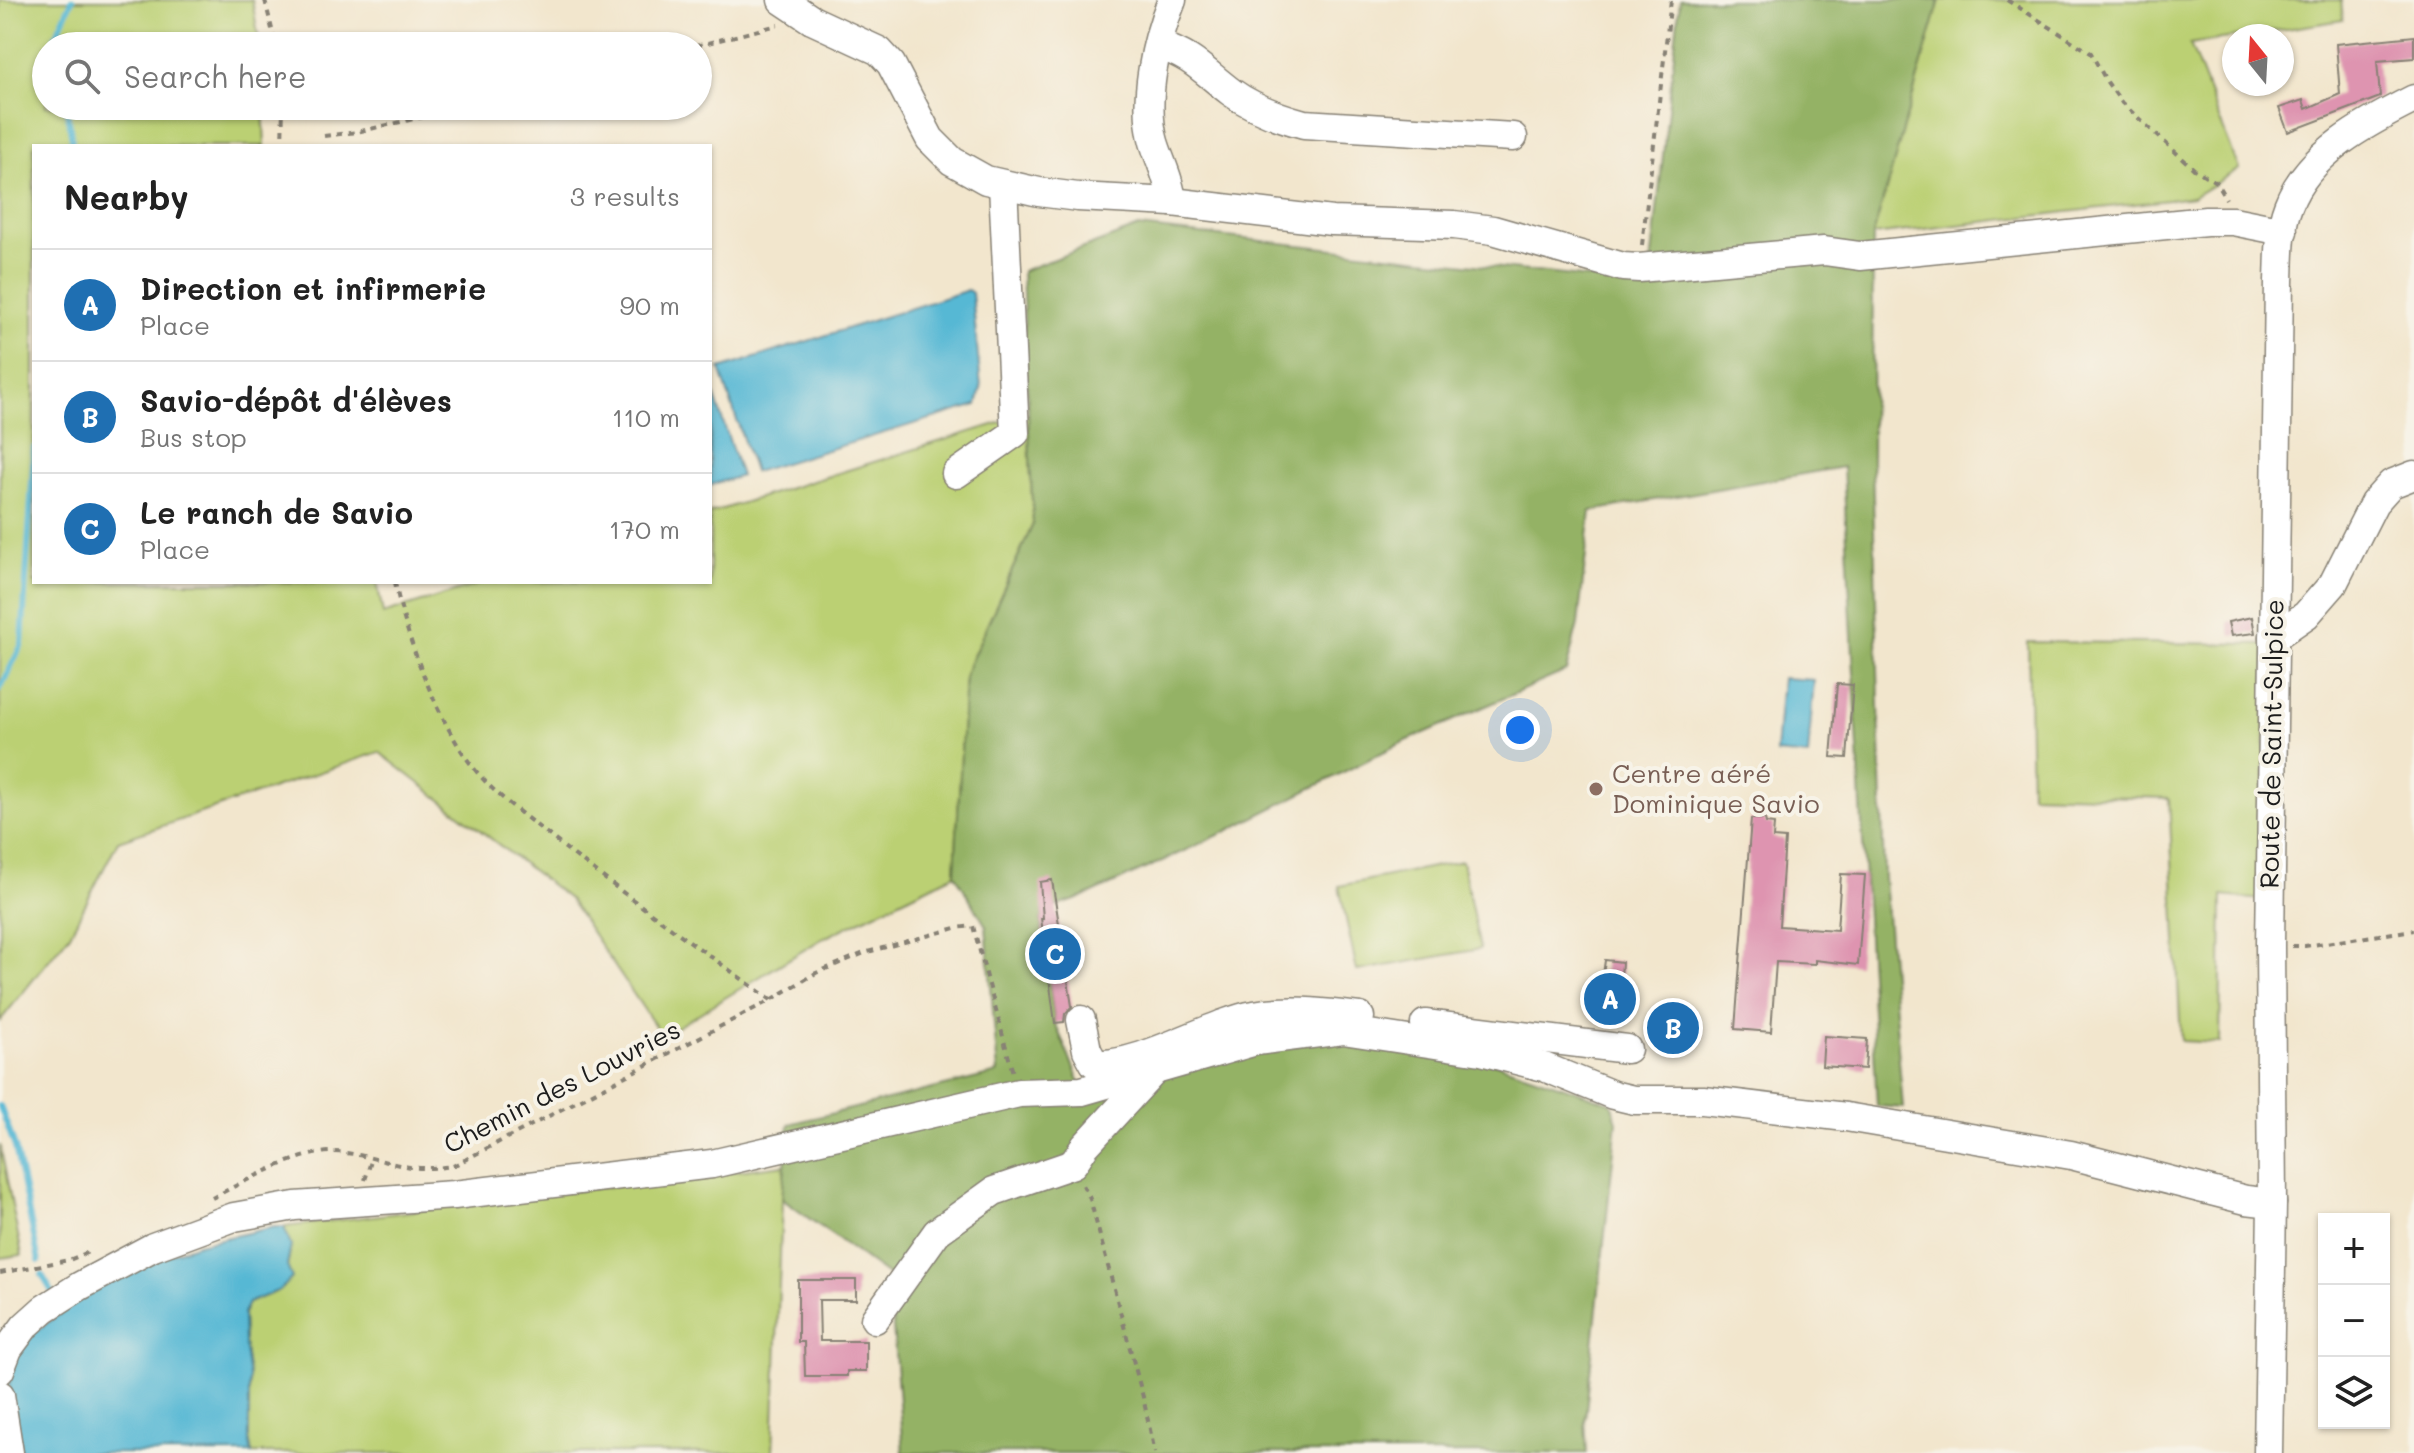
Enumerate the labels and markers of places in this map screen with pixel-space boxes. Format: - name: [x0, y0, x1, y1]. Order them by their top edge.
- place label: Centre aéré Dominique Savio: [1612, 756, 1820, 820]
- marker: Centre aéré Dominique Savio: [1587, 780, 1605, 798]
- pin: C: [1029, 924, 1081, 984]
- pin: A: [1584, 969, 1636, 1029]
- pin: B: [1647, 998, 1699, 1058]

